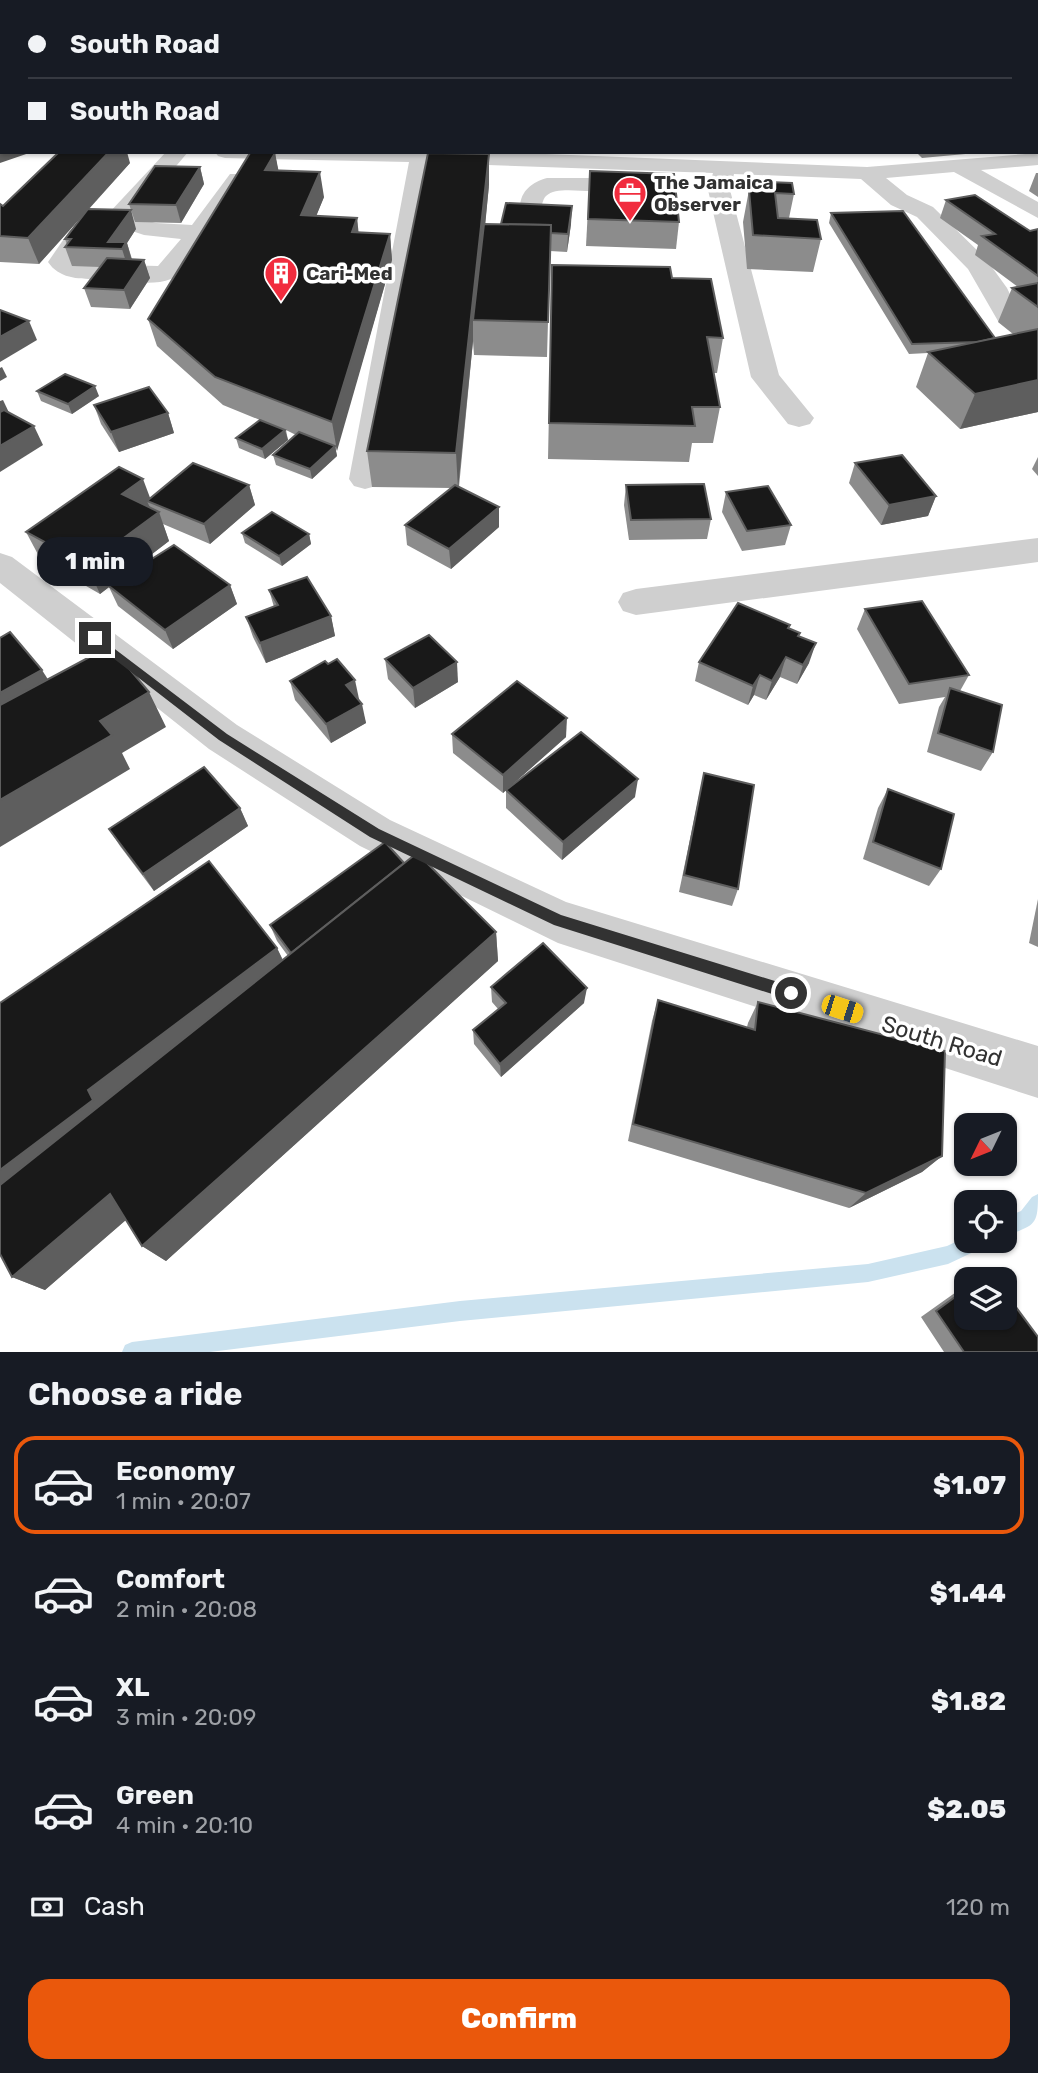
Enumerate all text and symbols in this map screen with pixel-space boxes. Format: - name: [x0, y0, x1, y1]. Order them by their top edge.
- text: South Road: [70, 29, 220, 60]
- text: South Road: [70, 96, 220, 127]
- place label: The Jamaica Observer: [654, 171, 774, 216]
- office icon: The Jamaica Observer: [611, 174, 649, 223]
- building icon: Cari-Med: [262, 254, 300, 303]
- place label: Cari-Med: [306, 262, 393, 285]
- callout: 1 min: [37, 536, 153, 586]
- text: 1 min: [65, 547, 125, 575]
- route end: [79, 622, 111, 654]
- route start: [775, 977, 807, 1009]
- car: [819, 993, 866, 1025]
- street label: South Road: [878, 1009, 1006, 1073]
- north arrow: [954, 1113, 1017, 1176]
- map controls: [954, 1113, 1017, 1330]
- button: locate: [954, 1190, 1017, 1253]
- button: layers: [954, 1267, 1017, 1330]
- text: Choose a ride: [28, 1375, 242, 1413]
- icon: car: [32, 1454, 95, 1517]
- text: Economy: [116, 1456, 235, 1487]
- text: $1.07: [933, 1470, 1006, 1501]
- text: 1 min · 20:07: [116, 1487, 251, 1515]
- icon: car: [32, 1562, 95, 1625]
- text: Comfort: [116, 1564, 225, 1595]
- text: $1.44: [930, 1578, 1006, 1609]
- text: 2 min · 20:08: [116, 1595, 257, 1623]
- icon: car: [32, 1670, 95, 1733]
- text: XL: [116, 1672, 149, 1703]
- text: $1.82: [931, 1686, 1006, 1717]
- text: 3 min · 20:09: [116, 1703, 257, 1731]
- icon: car: [32, 1778, 95, 1841]
- text: Green: [116, 1780, 194, 1811]
- text: $2.05: [927, 1794, 1006, 1825]
- text: 4 min · 20:10: [116, 1811, 253, 1839]
- icon: cash: [28, 1888, 66, 1926]
- text: Cash: [84, 1891, 145, 1922]
- text: 120 m: [946, 1893, 1010, 1921]
- button: Confirm: [28, 1979, 1010, 2059]

